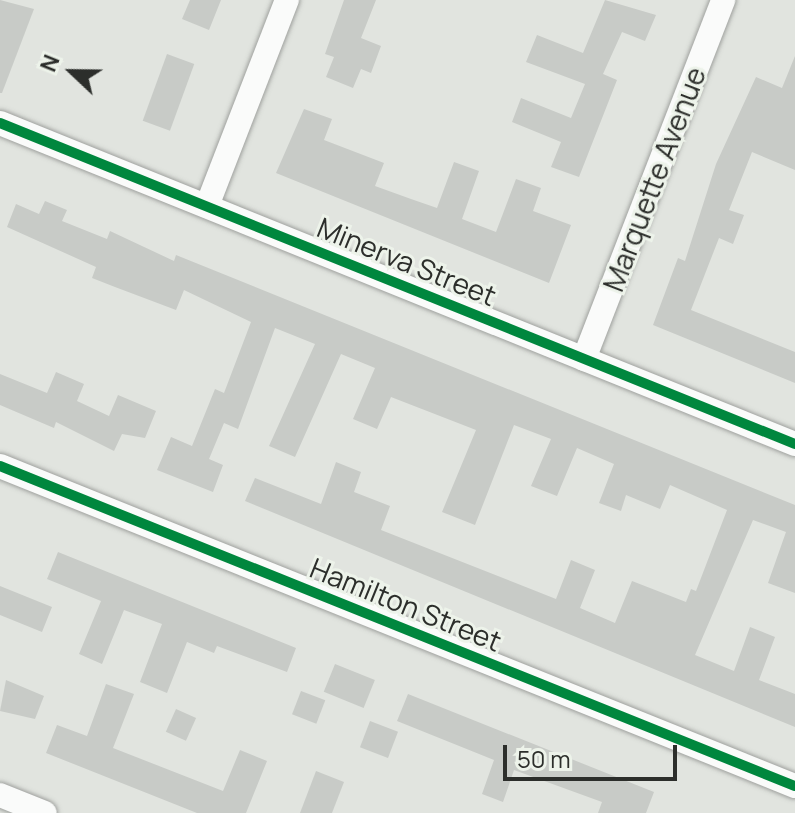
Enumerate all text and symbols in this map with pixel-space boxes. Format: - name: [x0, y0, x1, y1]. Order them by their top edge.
- north arrow: [32, 32, 112, 112]
- text: N: [33, 50, 67, 76]
- street label: Marquette Avenue: [596, 62, 712, 296]
- street label: Minerva Street: [313, 210, 501, 312]
- street label: Hamilton Street: [305, 550, 507, 658]
- scale bar: [507, 729, 681, 779]
- text: 50 m: [517, 742, 571, 775]

